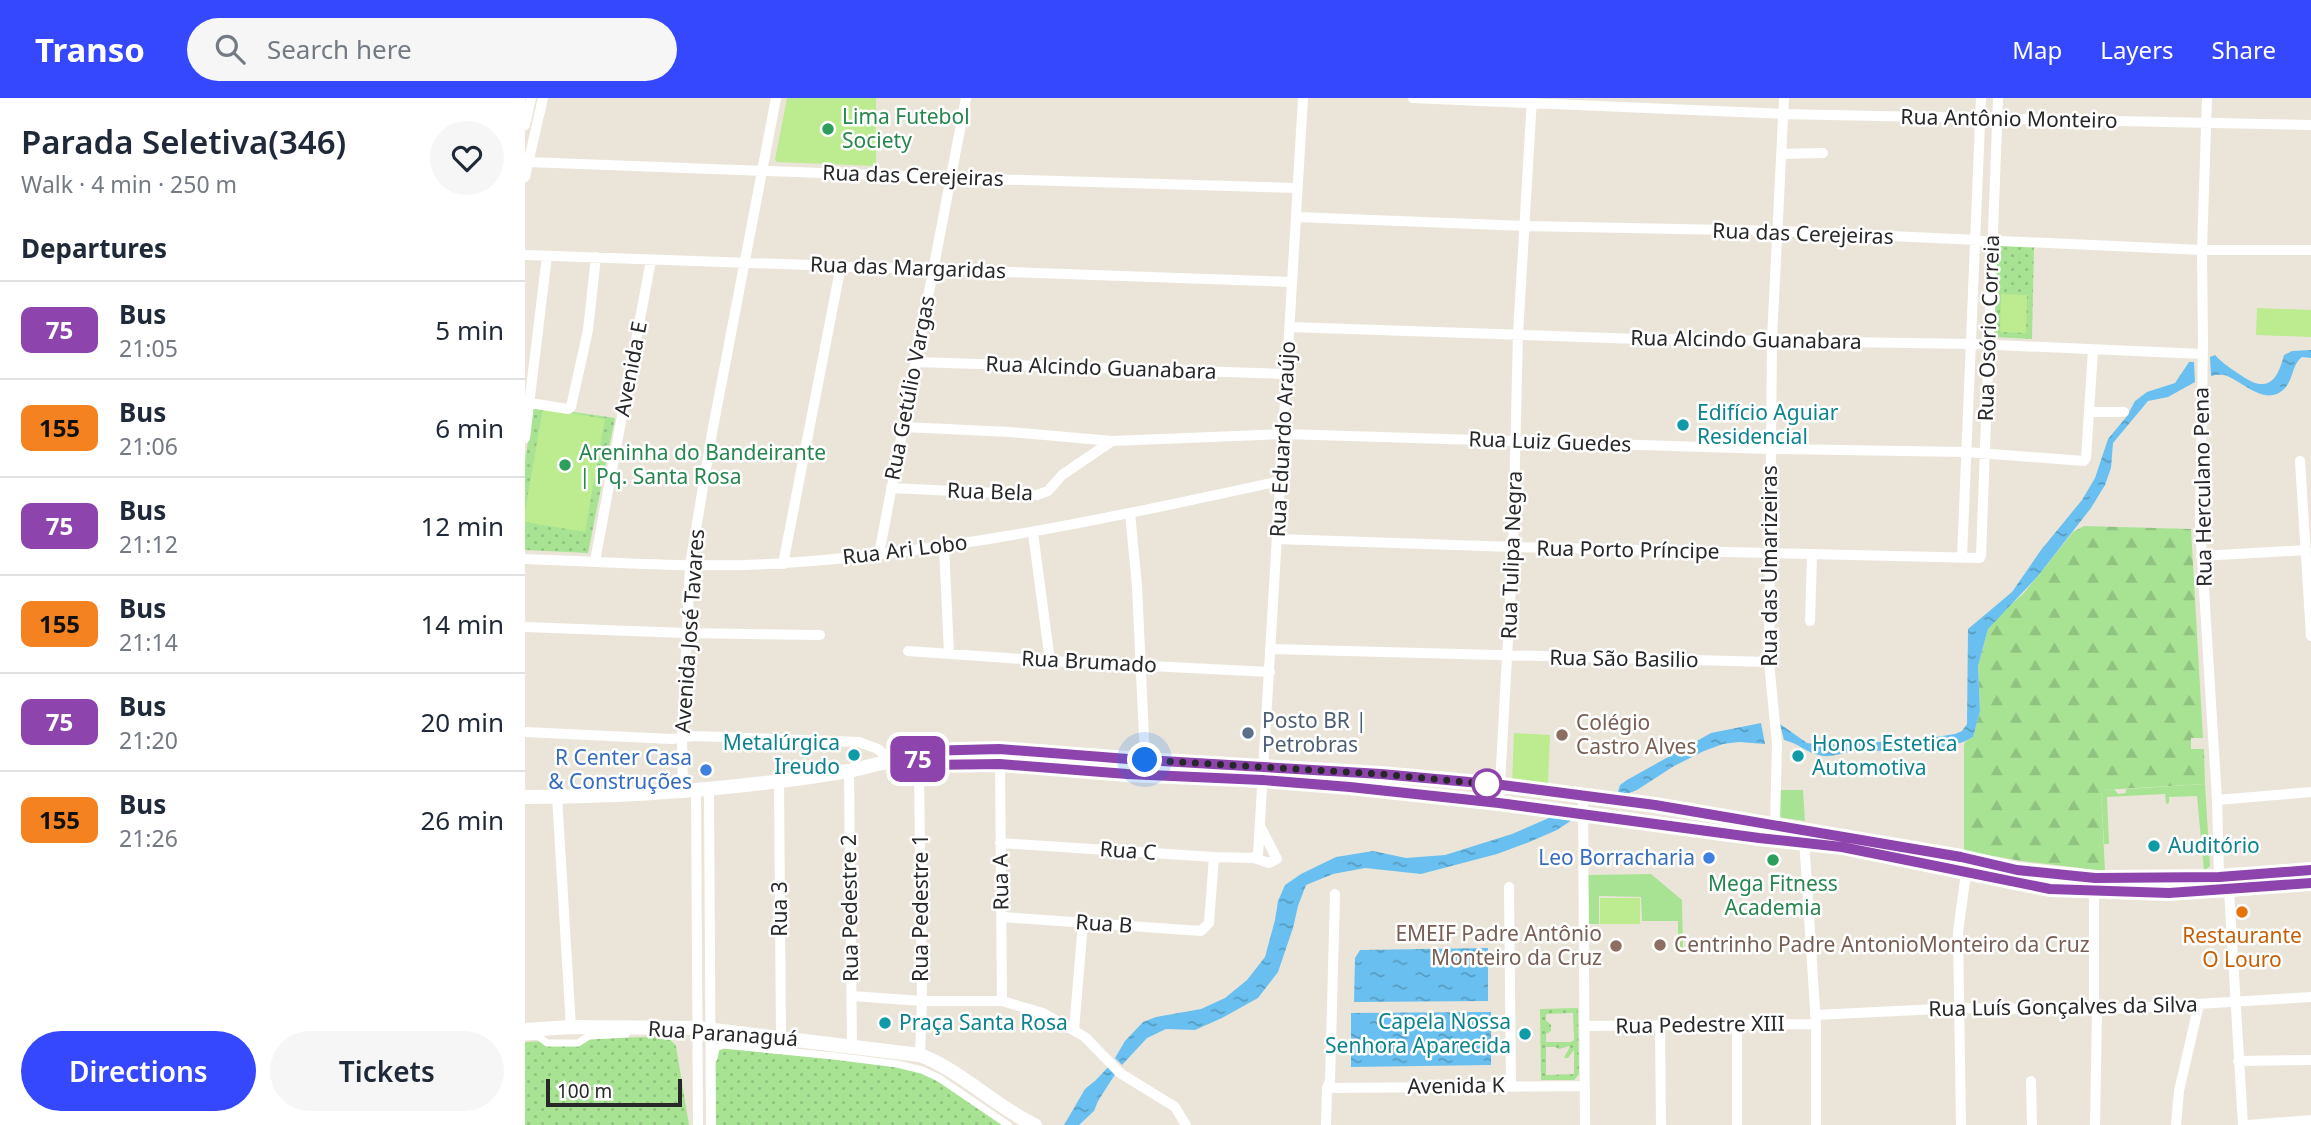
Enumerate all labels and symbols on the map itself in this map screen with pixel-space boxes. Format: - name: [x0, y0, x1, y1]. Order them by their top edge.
- place label: Lima Futebol Society: [842, 102, 970, 154]
- street label: Rua Antônio Monteiro: [1900, 102, 2118, 134]
- marker: Lima Futebol Society: [820, 121, 836, 137]
- street label: Rua das Cerejeiras: [822, 158, 1004, 192]
- street label: Rua das Cerejeiras: [1712, 216, 1894, 250]
- street label: Rua Osório Correia: [1971, 234, 2005, 422]
- street label: Rua das Margaridas: [809, 250, 1007, 284]
- street label: Rua Getúlio Vargas: [877, 293, 941, 482]
- street label: Avenida E: [607, 319, 653, 419]
- street label: Rua Alcindo Guanabara: [1630, 323, 1862, 355]
- street label: Rua Eduardo Araújo: [1263, 340, 1301, 538]
- street label: Rua Alcindo Guanabara: [985, 349, 1217, 385]
- street label: Rua Herculano Pena: [2186, 387, 2218, 587]
- place label: Edifício Aguiar Residencial: [1697, 398, 1839, 450]
- marker: Edifício Aguiar Residencial: [1675, 417, 1691, 433]
- street label: Rua Luiz Guedes: [1468, 424, 1632, 458]
- place label: Areninha do Bandeirante | Pq. Santa Rosa: [579, 438, 826, 490]
- marker: Areninha do Bandeirante | Pq. Santa Rosa: [557, 457, 573, 473]
- street label: Rua das Umarizeiras: [1755, 465, 1783, 667]
- street label: Rua Tulipa Negra: [1494, 470, 1528, 640]
- street label: Rua Bela: [947, 476, 1033, 506]
- street label: Rua Ari Lobo: [841, 527, 969, 571]
- street label: Avenida José Tavares: [668, 528, 710, 734]
- street label: Rua Porto Príncipe: [1536, 533, 1720, 565]
- street label: Rua Brumado: [1021, 643, 1158, 679]
- street label: Rua São Basilio: [1549, 643, 1699, 673]
- place label: Posto BR | Petrobras: [1262, 706, 1367, 758]
- place label: Colégio Castro Alves: [1576, 708, 1697, 760]
- marker: Posto BR | Petrobras: [1240, 725, 1256, 741]
- marker: Colégio Castro Alves: [1554, 727, 1570, 743]
- place label: Metalúrgica Ireudo: [723, 728, 840, 780]
- place label: Honos Estetica Automotiva: [1812, 729, 1958, 781]
- line badge: 75: [887, 736, 949, 782]
- your location: [1127, 742, 1162, 777]
- place label: R Center Casa & Construções: [548, 743, 692, 795]
- marker: Metalúrgica Ireudo: [846, 747, 862, 763]
- marker: Honos Estetica Automotiva: [1790, 748, 1806, 764]
- marker: R Center Casa & Construções: [698, 762, 714, 778]
- unlabelled marker: [1472, 769, 1502, 799]
- place label: Auditório: [2168, 831, 2260, 859]
- street label: Rua Pedestre 2: [834, 834, 864, 982]
- street label: Rua Pedestre 1: [906, 834, 934, 982]
- street label: Rua C: [1099, 834, 1157, 866]
- marker: Auditório: [2146, 838, 2162, 854]
- place label: Leo Borracharia: [1538, 843, 1695, 871]
- marker: Leo Borracharia: [1701, 850, 1717, 866]
- marker: Mega Fitness Academia: [1765, 852, 1781, 868]
- street label: Rua A: [985, 853, 1014, 911]
- place label: Mega Fitness Academia: [1708, 869, 1838, 921]
- street label: Rua 3: [765, 881, 793, 937]
- marker: Restaurante O Louro: [2234, 904, 2250, 920]
- street label: Rua B: [1075, 907, 1133, 939]
- place label: EMEIF Padre Antônio Monteiro da Cruz: [1395, 919, 1602, 971]
- place label: Restaurante O Louro: [2182, 921, 2302, 973]
- place label: Centrinho Padre AntonioMonteiro da Cruz: [1674, 930, 2090, 958]
- marker: Centrinho Padre AntonioMonteiro da Cruz: [1652, 937, 1668, 953]
- marker: EMEIF Padre Antônio Monteiro da Cruz: [1608, 938, 1624, 954]
- street label: Rua Luís Gonçalves da Silva: [1928, 990, 2198, 1022]
- place label: Capela Nossa Senhora Aparecida: [1325, 1007, 1511, 1059]
- place label: Praça Santa Rosa: [899, 1008, 1068, 1036]
- street label: Rua Pedestre XIII: [1615, 1009, 1785, 1039]
- street label: Rua Paranaguá: [647, 1014, 799, 1052]
- marker: Praça Santa Rosa: [877, 1015, 893, 1031]
- marker: Capela Nossa Senhora Aparecida: [1517, 1026, 1533, 1042]
- street label: Avenida K: [1407, 1070, 1505, 1100]
- scale bar: [546, 1076, 683, 1108]

